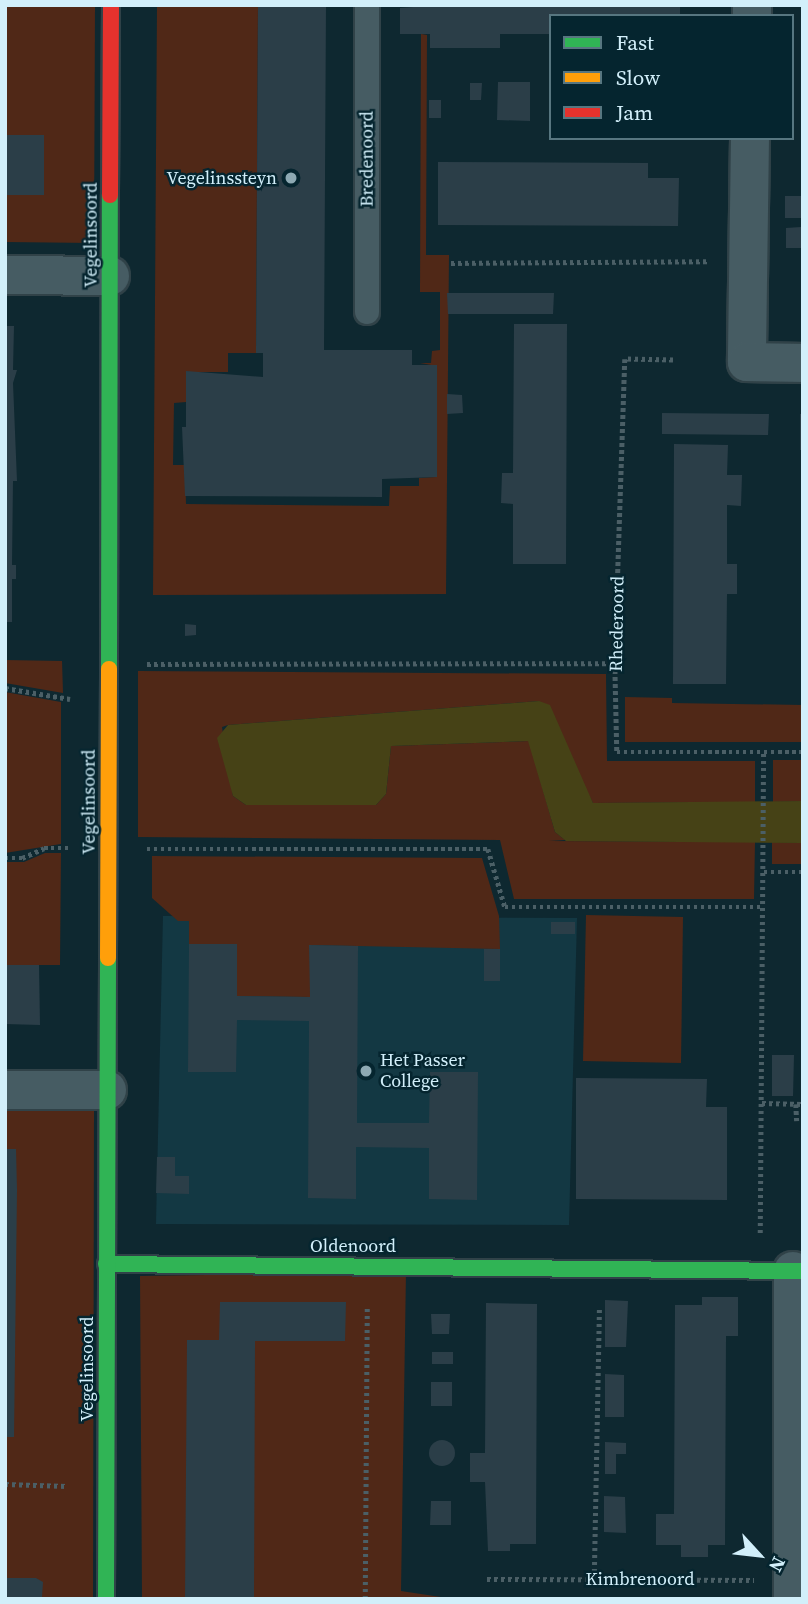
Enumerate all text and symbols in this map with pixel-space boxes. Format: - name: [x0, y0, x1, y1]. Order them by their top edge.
- legend: [549, 14, 794, 140]
- text: Fast: [616, 28, 654, 57]
- text: Slow: [616, 63, 660, 92]
- text: Jam: [616, 98, 653, 127]
- street label: Bredenoord: [356, 111, 378, 207]
- place label: Vegelinssteyn: [167, 167, 277, 189]
- marker: Vegelinssteyn: [283, 170, 299, 186]
- street label: Vegelinsoord: [80, 182, 102, 288]
- street label: Rhederoord: [605, 576, 629, 672]
- street label: Vegelinsoord: [78, 749, 100, 855]
- place label: Het Passer College: [380, 1050, 465, 1092]
- marker: Het Passer College: [358, 1063, 374, 1079]
- street label: Oldenoord: [310, 1235, 396, 1257]
- street label: Vegelinsoord: [76, 1316, 98, 1422]
- north arrow: [724, 1520, 794, 1590]
- text: N: [763, 1552, 792, 1577]
- street label: Kimbrenoord: [586, 1568, 694, 1590]

